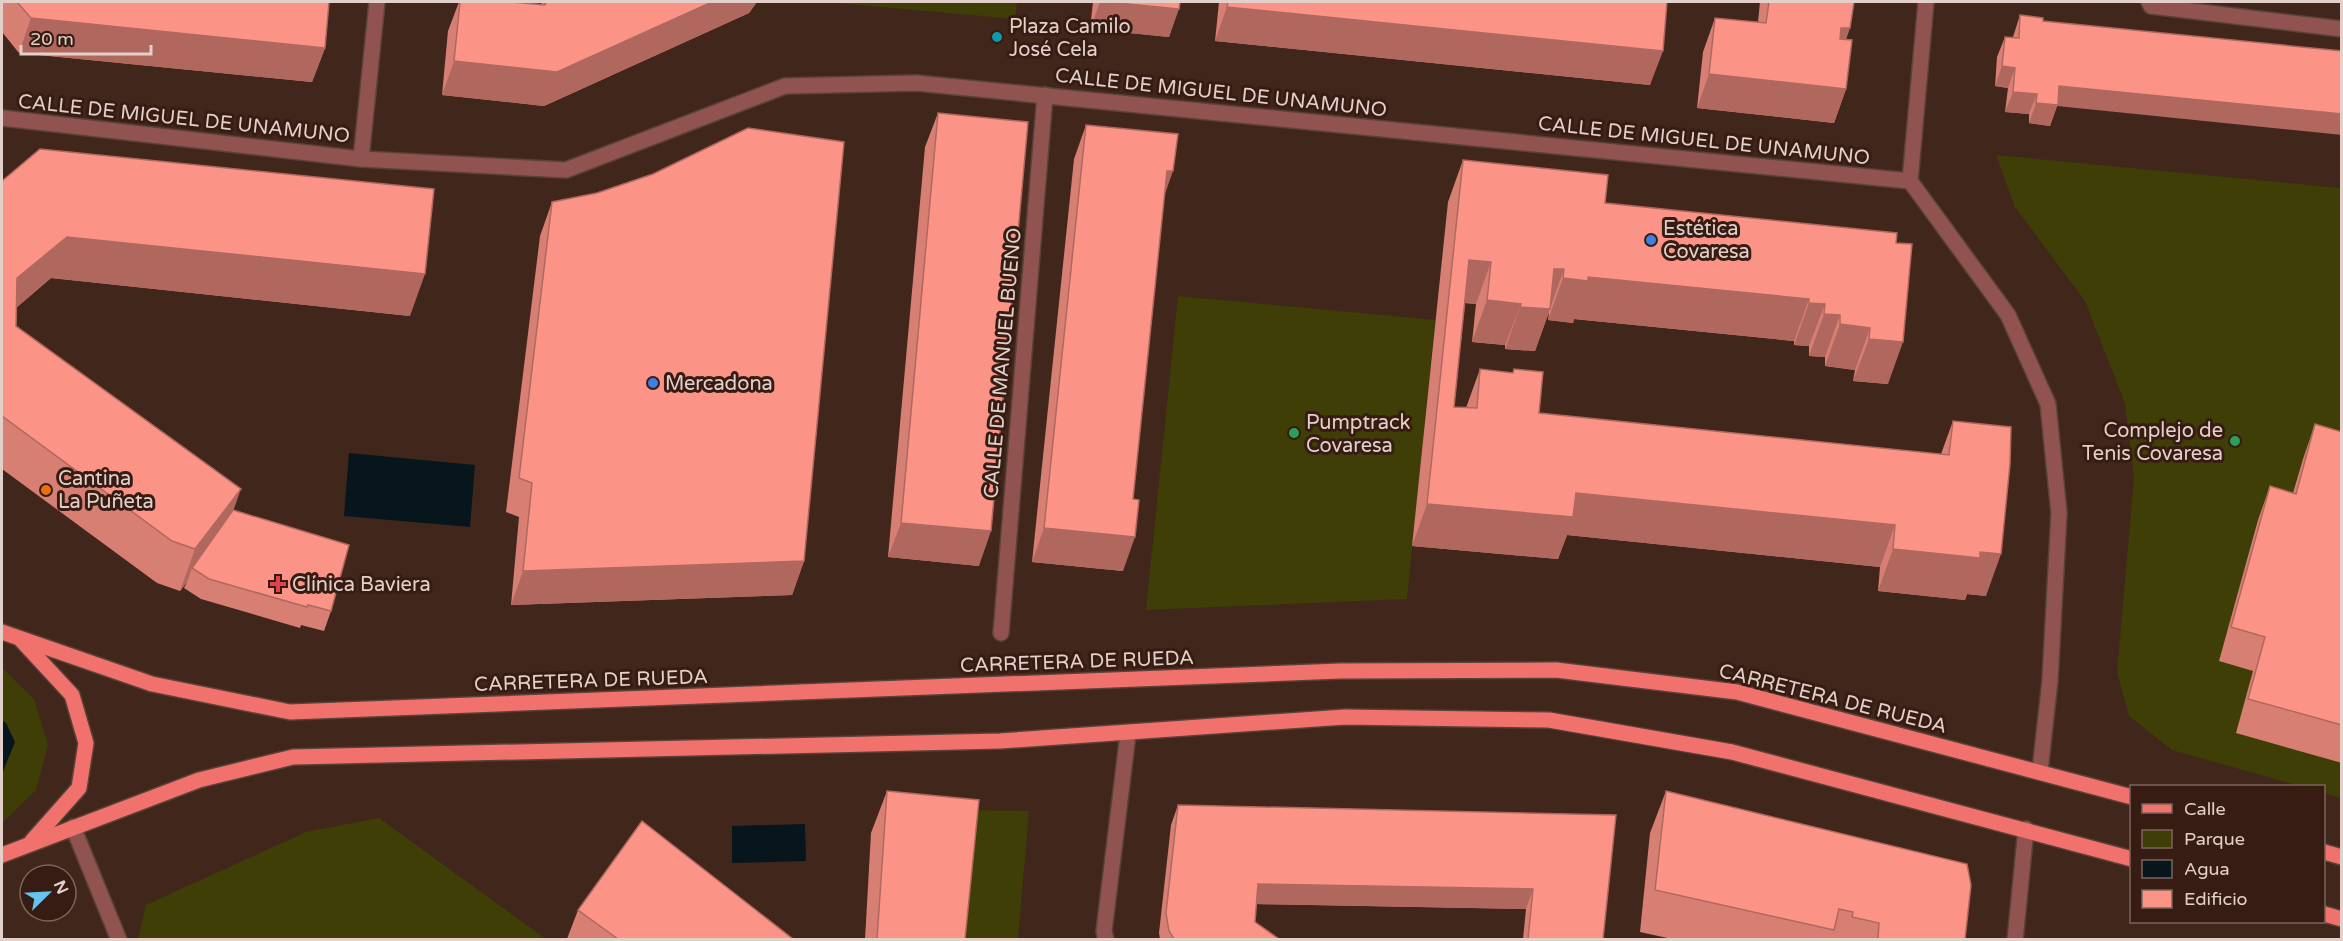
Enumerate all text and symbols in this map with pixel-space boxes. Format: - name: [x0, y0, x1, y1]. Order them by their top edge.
- place label: Plaza Camilo José Cela: [1009, 15, 1131, 62]
- scale bar: [21, 18, 152, 56]
- text: 20 m: [30, 28, 74, 50]
- marker: Plaza Camilo José Cela: [990, 30, 1004, 44]
- street label: CALLE DE MIGUEL DE UNAMUNO: [1054, 64, 1388, 122]
- street label: CALLE DE MIGUEL DE UNAMUNO: [17, 90, 351, 148]
- street label: CALLE DE MIGUEL DE UNAMUNO: [1537, 112, 1871, 170]
- place label: Estética Covaresa: [1663, 217, 1750, 264]
- street label: CALLE DE MANUEL BUENO: [979, 227, 1027, 500]
- marker: Estética Covaresa: [1644, 233, 1658, 247]
- place label: Mercadona: [665, 372, 773, 396]
- marker: Mercadona: [646, 376, 660, 390]
- place label: Pumptrack Covaresa: [1306, 411, 1411, 458]
- place label: Complejo de Tenis Covaresa: [2082, 419, 2223, 466]
- marker: Pumptrack Covaresa: [1287, 426, 1301, 440]
- marker: Complejo de Tenis Covaresa: [2228, 434, 2242, 448]
- place label: Cantina La Puñeta: [58, 467, 154, 514]
- marker: Cantina La Puñeta: [39, 483, 53, 497]
- place label: Clínica Baviera: [292, 573, 431, 597]
- marker: Clínica Baviera: [269, 575, 287, 593]
- street label: CARRETERA DE RUEDA: [960, 646, 1194, 678]
- street label: CARRETERA DE RUEDA: [1716, 659, 1949, 739]
- street label: CARRETERA DE RUEDA: [474, 665, 708, 697]
- legend: [2130, 785, 2325, 923]
- text: Calle: [2184, 798, 2226, 820]
- text: Parque: [2184, 828, 2245, 850]
- text: Agua: [2184, 858, 2230, 880]
- north arrow: [18, 863, 78, 923]
- text: N: [49, 877, 73, 897]
- text: Edificio: [2184, 888, 2248, 910]

